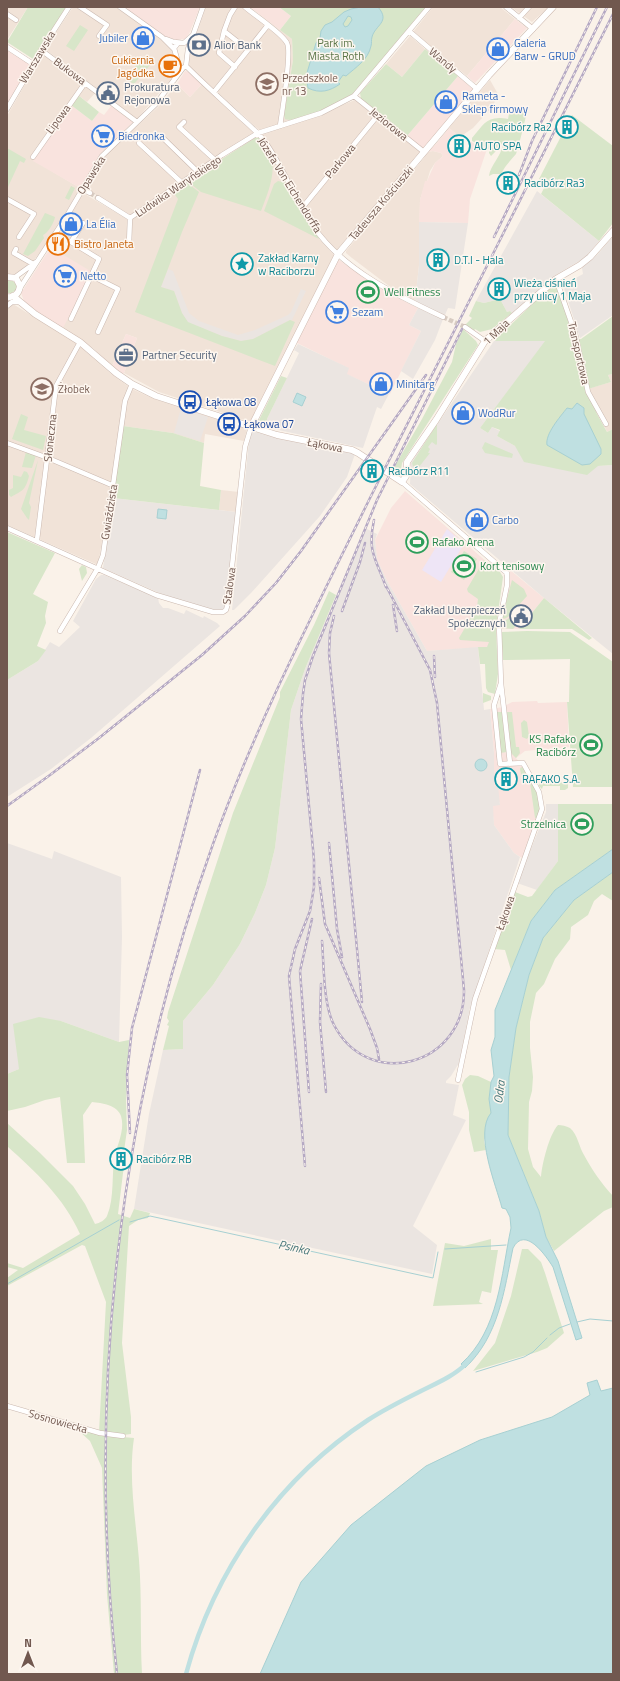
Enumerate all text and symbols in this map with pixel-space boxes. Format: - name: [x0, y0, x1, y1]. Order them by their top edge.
- shop icon: Jubiler: [130, 25, 156, 51]
- street label: Warszawska: [15, 27, 59, 86]
- place label: Jubiler: [99, 30, 128, 46]
- bank icon: Alior Bank: [186, 32, 212, 58]
- park label: Park im. Miasta Roth: [308, 35, 364, 64]
- place label: Galeria Barw - GRUD: [514, 35, 576, 64]
- shop icon: Galeria Barw - GRUD: [485, 36, 511, 62]
- place label: Alior Bank: [214, 37, 262, 53]
- street label: Wandy: [426, 44, 461, 77]
- place label: Cukiernia Jagódka: [111, 52, 154, 81]
- street label: Bukowa: [50, 53, 90, 89]
- cafe icon: Cukiernia Jagódka: [157, 53, 183, 79]
- place label: Przedszkole nr 13: [282, 70, 338, 99]
- school or university icon: Przedszkole nr 13: [254, 71, 280, 97]
- place label: Prokuratura Rejonowa: [124, 79, 180, 108]
- public building icon: Prokuratura Rejonowa: [95, 80, 121, 106]
- place label: Rameta - Sklep firmowy: [462, 88, 529, 117]
- shop icon: Rameta - Sklep firmowy: [433, 89, 459, 115]
- street label: Lipowa: [42, 101, 74, 137]
- street label: Jeziorowa: [366, 104, 412, 145]
- building icon: Racibórz Ra2: [554, 114, 580, 140]
- place label: Racibórz Ra2: [491, 119, 552, 135]
- supermarket icon: Biedronka: [90, 123, 116, 149]
- place label: Biedronka: [118, 128, 165, 144]
- building icon: AUTO SPA: [446, 133, 472, 159]
- street label: Józefa Von Eichendorffa: [254, 134, 326, 236]
- place label: AUTO SPA: [474, 138, 522, 154]
- street label: Parkowa: [321, 140, 359, 182]
- street label: Ludwika Waryńskiego: [132, 151, 224, 221]
- street label: Opawska: [73, 152, 109, 197]
- street label: Tadeusza Kościuszki: [345, 162, 417, 244]
- building icon: Racibórz Ra3: [495, 170, 521, 196]
- place label: Racibórz Ra3: [524, 175, 585, 191]
- shop icon: La Élia: [58, 211, 84, 237]
- place label: La Élia: [86, 216, 116, 232]
- restaurant icon: Bistro Janeta: [45, 231, 71, 257]
- place label: Bistro Janeta: [74, 236, 134, 252]
- building icon: D.T.I - Hala: [425, 247, 451, 273]
- place label: Zakład Karny w Raciborzu: [258, 250, 319, 279]
- place icon: Zakład Karny w Raciborzu: [229, 251, 255, 277]
- place label: D.T.I - Hala: [454, 252, 504, 268]
- supermarket icon: Netto: [52, 263, 78, 289]
- place label: Netto: [80, 268, 107, 284]
- place label: Wieża ciśnień przy ulicy 1 Maja: [514, 275, 591, 304]
- building icon: Wieża ciśnień przy ulicy 1 Maja: [486, 276, 512, 302]
- sports icon: Well Fitness: [355, 279, 381, 305]
- place label: Well Fitness: [384, 284, 440, 300]
- supermarket icon: Sezam: [324, 299, 350, 325]
- place label: Sezam: [352, 304, 383, 320]
- street label: 1 Maja: [479, 315, 513, 349]
- street label: Transportowa: [564, 320, 594, 386]
- office icon: Partner Security: [113, 342, 139, 368]
- place label: Partner Security: [142, 347, 218, 363]
- shop icon: Minitarg: [368, 371, 394, 397]
- school or university icon: Żłobek: [29, 376, 55, 402]
- place label: Minitarg: [396, 376, 435, 392]
- place label: Żłobek: [58, 381, 90, 397]
- bus stop icon: Łąkowa 08: [177, 389, 203, 415]
- place label: Łąkowa 08: [205, 394, 256, 410]
- shop icon: WodRur: [450, 400, 476, 426]
- place label: WodRur: [478, 405, 516, 421]
- bus stop icon: Łąkowa 07: [216, 411, 242, 437]
- street label: Słoneczna: [40, 413, 61, 463]
- place label: Łąkowa 07: [243, 416, 294, 432]
- street label: Łąkowa: [305, 434, 344, 456]
- building icon: Racibórz R11: [359, 458, 385, 484]
- place label: Racibórz R11: [388, 463, 449, 479]
- street label: Gwiaździsta: [97, 483, 121, 541]
- shop icon: Carbo: [464, 507, 490, 533]
- place label: Carbo: [492, 512, 519, 528]
- sports icon: Rafako Arena: [404, 529, 430, 555]
- place label: Rafako Arena: [432, 534, 495, 550]
- sports icon: Kort tenisowy: [451, 553, 477, 579]
- place label: Kort tenisowy: [480, 558, 545, 574]
- street label: Stalowa: [218, 566, 240, 606]
- place label: Zakład Ubezpieczeń Społecznych: [414, 602, 506, 631]
- public building icon: Zakład Ubezpieczeń Społecznych: [508, 603, 534, 629]
- place label: KS Rafako Racibórz: [529, 731, 576, 760]
- sports icon: KS Rafako Racibórz: [578, 732, 604, 758]
- building icon: RAFAKO S.A.: [493, 766, 519, 792]
- place label: RAFAKO S.A.: [522, 771, 580, 787]
- sports icon: Strzelnica: [569, 811, 595, 837]
- place label: Strzelnica: [521, 816, 566, 832]
- street label: Łąkowa: [491, 893, 519, 933]
- water label: Odra: [488, 1078, 510, 1105]
- building icon: Racibórz RB: [108, 1146, 134, 1172]
- place label: Racibórz RB: [136, 1151, 192, 1167]
- water label: Psinka: [277, 1234, 312, 1260]
- street label: Sosnowiecka: [27, 1405, 90, 1437]
- north arrow: [8, 1633, 48, 1673]
- text: N: [24, 1635, 32, 1651]

